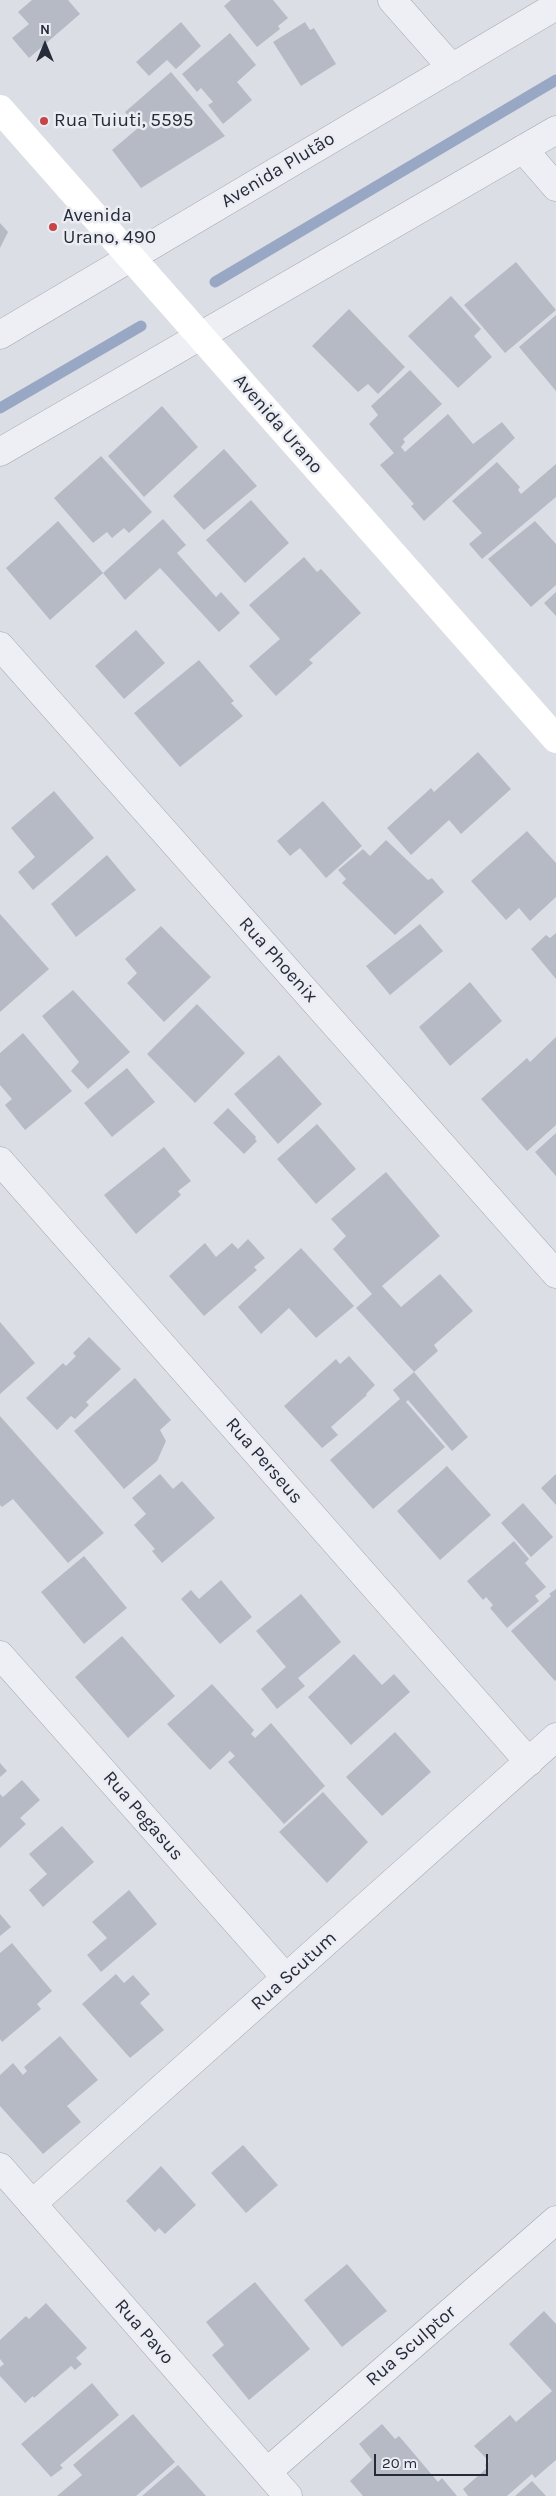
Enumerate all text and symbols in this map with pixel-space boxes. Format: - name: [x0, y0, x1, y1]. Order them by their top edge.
- north arrow: [20, 20, 70, 70]
- text: N: [40, 21, 50, 38]
- place label: Rua Tuiuti, 5595: [54, 110, 193, 132]
- marker: Rua Tuiuti, 5595: [38, 115, 50, 127]
- street label: Avenida Plutão: [217, 127, 339, 213]
- place label: Avenida Urano, 490: [63, 205, 156, 249]
- marker: Avenida Urano, 490: [47, 221, 59, 233]
- street label: Avenida Urano: [228, 369, 328, 479]
- street label: Rua Phoenix: [234, 913, 322, 1007]
- street label: Rua Perseus: [220, 1413, 308, 1509]
- street label: Rua Pegasus: [98, 1767, 188, 1865]
- street label: Rua Scutum: [246, 1927, 342, 2015]
- street label: Rua Pavo: [109, 2295, 179, 2369]
- street label: Rua Sculptor: [361, 2301, 461, 2391]
- scale bar: [376, 2444, 490, 2476]
- text: 20 m: [382, 2454, 417, 2472]

